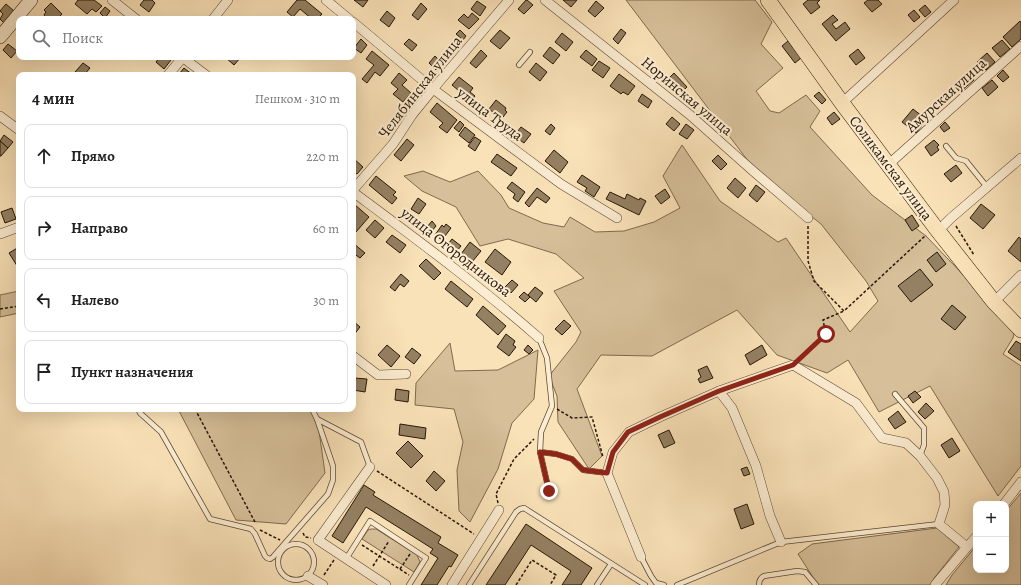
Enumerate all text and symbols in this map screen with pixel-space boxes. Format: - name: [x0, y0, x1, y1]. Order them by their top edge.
- search box: [16, 16, 356, 60]
- icon: search: [30, 27, 52, 49]
- text: Поиск: [62, 28, 103, 48]
- street label: Челябинская улица: [374, 32, 466, 142]
- street label: Норинская улица: [637, 52, 737, 140]
- street label: Амурская улица: [900, 53, 991, 137]
- street label: улица Труда: [452, 82, 527, 145]
- text: 4 мин: [32, 87, 75, 110]
- text: Пешком · 310 m: [255, 90, 340, 107]
- street label: Соликамская улица: [845, 111, 937, 225]
- icon: ahead: [33, 145, 55, 167]
- text: Прямо: [71, 146, 115, 166]
- text: 220 m: [306, 148, 339, 165]
- street label: улица Огородникова: [396, 202, 515, 301]
- icon: right: [33, 217, 55, 239]
- text: Направо: [71, 218, 128, 238]
- text: 60 m: [313, 220, 339, 237]
- icon: left: [33, 289, 55, 311]
- text: Налево: [71, 290, 119, 310]
- text: 30 m: [313, 292, 339, 309]
- route start: [817, 325, 835, 343]
- icon: arrive: [33, 361, 55, 383]
- text: Пункт назначения: [71, 362, 193, 382]
- route end: [540, 482, 558, 500]
- map controls: [973, 501, 1009, 573]
- button: +: [973, 501, 1009, 537]
- button: −: [973, 537, 1009, 573]

